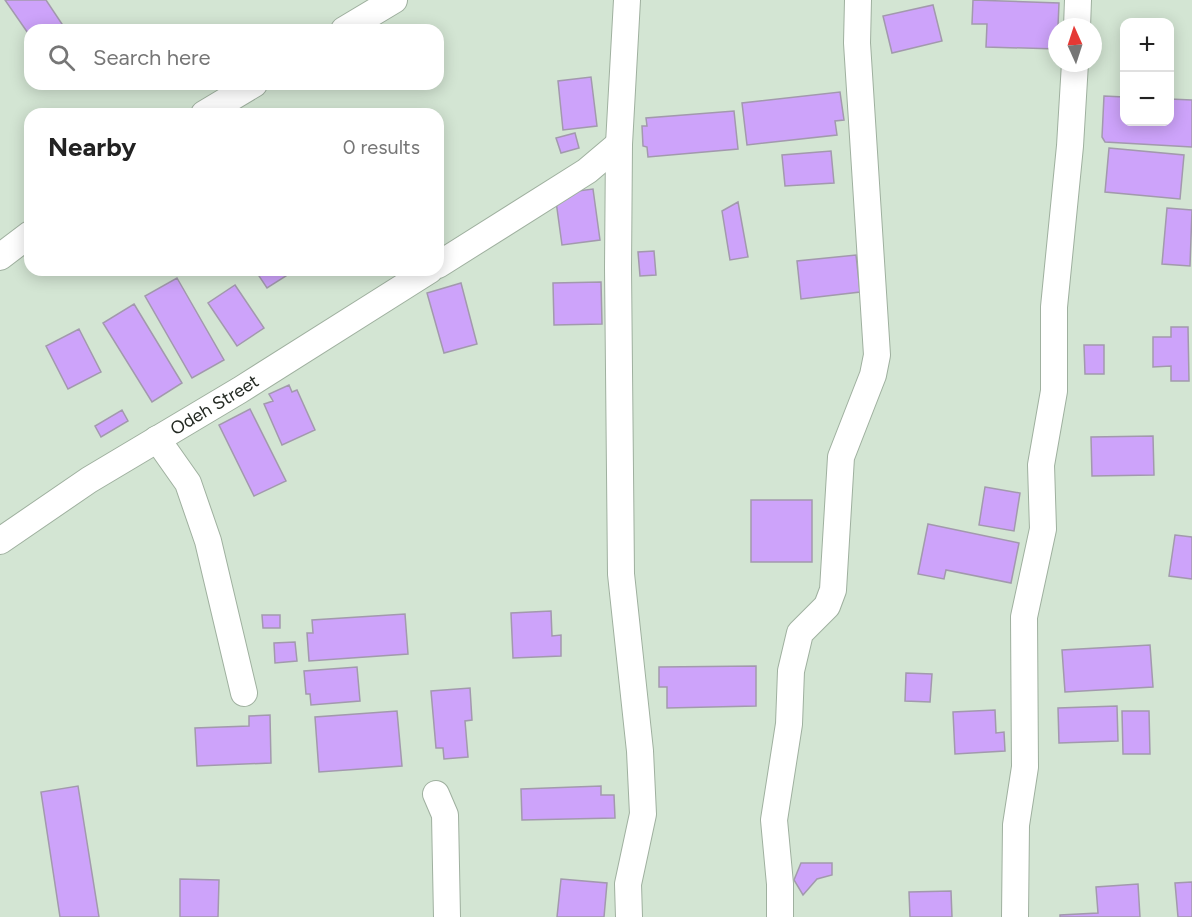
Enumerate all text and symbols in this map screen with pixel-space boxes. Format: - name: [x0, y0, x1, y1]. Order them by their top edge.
- north arrow: [1048, 18, 1102, 72]
- map controls: [1120, 18, 1174, 126]
- button: +: [1120, 18, 1174, 72]
- search box: [24, 24, 444, 90]
- icon: search: [45, 41, 78, 74]
- text: Search here: [93, 44, 211, 71]
- button: −: [1120, 72, 1174, 126]
- text: Nearby: [48, 131, 136, 163]
- text: 0 results: [343, 135, 420, 159]
- street label: Odeh Street: [166, 370, 263, 440]

